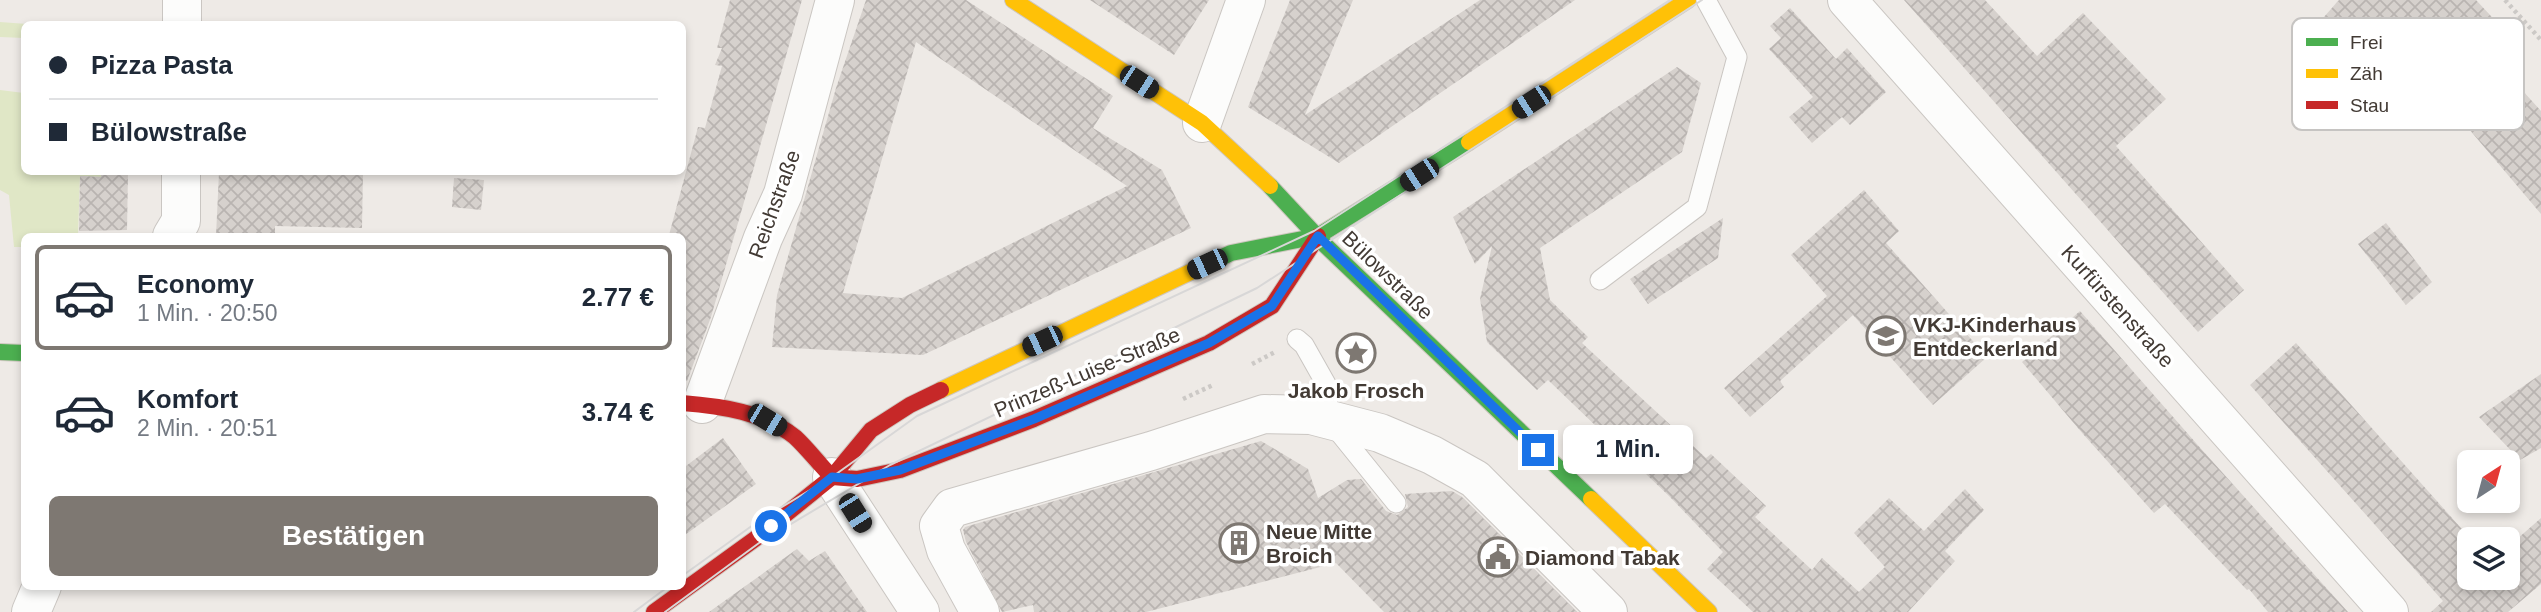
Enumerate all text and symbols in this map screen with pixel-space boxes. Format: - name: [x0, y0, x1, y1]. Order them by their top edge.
- legend: [2292, 18, 2524, 130]
- text: Frei: [2350, 32, 2383, 53]
- text: Pizza Pasta: [91, 50, 233, 80]
- car: [1116, 62, 1163, 102]
- text: Zäh: [2350, 63, 2383, 84]
- car: [1508, 82, 1555, 122]
- text: Stau: [2350, 95, 2389, 116]
- text: Bülowstraße: [91, 117, 247, 147]
- street label: Reichstraße: [744, 147, 804, 261]
- car: [1396, 155, 1443, 195]
- street label: Bülowstraße: [1338, 226, 1438, 324]
- street label: Kurfürstenstraße: [2057, 240, 2179, 372]
- car: [1184, 246, 1231, 282]
- icon: car: [53, 266, 116, 329]
- text: Economy: [137, 269, 254, 299]
- text: 2.77 €: [582, 282, 654, 312]
- text: 1 Min. · 20:50: [137, 300, 278, 326]
- place label: VKJ-Kinderhaus Entdeckerland: [1913, 313, 2076, 360]
- school or university icon: VKJ-Kinderhaus Entdeckerland: [1865, 315, 1907, 357]
- street label: Prinzeß-Luise-Straße: [991, 322, 1183, 422]
- car: [1019, 323, 1066, 359]
- place icon: Jakob Frosch: [1335, 332, 1377, 374]
- place label: Jakob Frosch: [1288, 379, 1424, 402]
- icon: car: [53, 381, 116, 444]
- text: Komfort: [137, 384, 238, 414]
- text: 3.74 €: [582, 397, 654, 427]
- car: [744, 400, 791, 440]
- text: 2 Min. · 20:51: [137, 415, 278, 441]
- callout: 1 Min.: [1562, 426, 1692, 475]
- route end: [1522, 434, 1554, 466]
- text: 1 Min.: [1595, 436, 1661, 462]
- north arrow: [2457, 450, 2520, 513]
- map controls: [2457, 450, 2520, 590]
- car: [835, 490, 876, 536]
- button: Bestätigen: [49, 496, 658, 576]
- route start: [755, 510, 787, 542]
- place label: Neue Mitte Broich: [1266, 520, 1372, 567]
- building icon: Neue Mitte Broich: [1218, 522, 1260, 564]
- button: layers: [2457, 527, 2520, 590]
- public building icon: Diamond Tabak: [1477, 536, 1519, 578]
- place label: Diamond Tabak: [1525, 546, 1680, 569]

